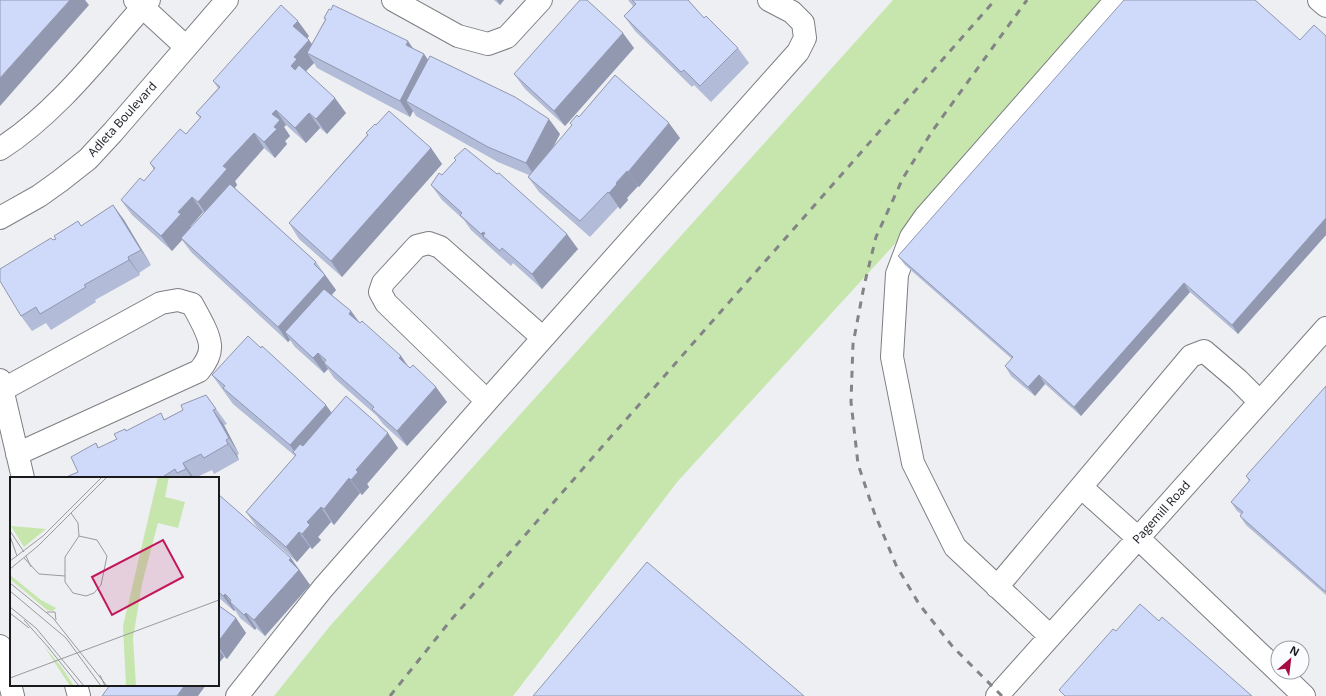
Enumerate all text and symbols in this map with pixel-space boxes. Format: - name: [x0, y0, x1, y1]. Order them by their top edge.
- street label: Adleta Boulevard: [84, 78, 160, 160]
- inset map: [10, 477, 219, 686]
- street label: Pagemill Road: [1128, 477, 1194, 547]
- north arrow: [1270, 640, 1310, 680]
- text: N: [1287, 642, 1302, 659]

